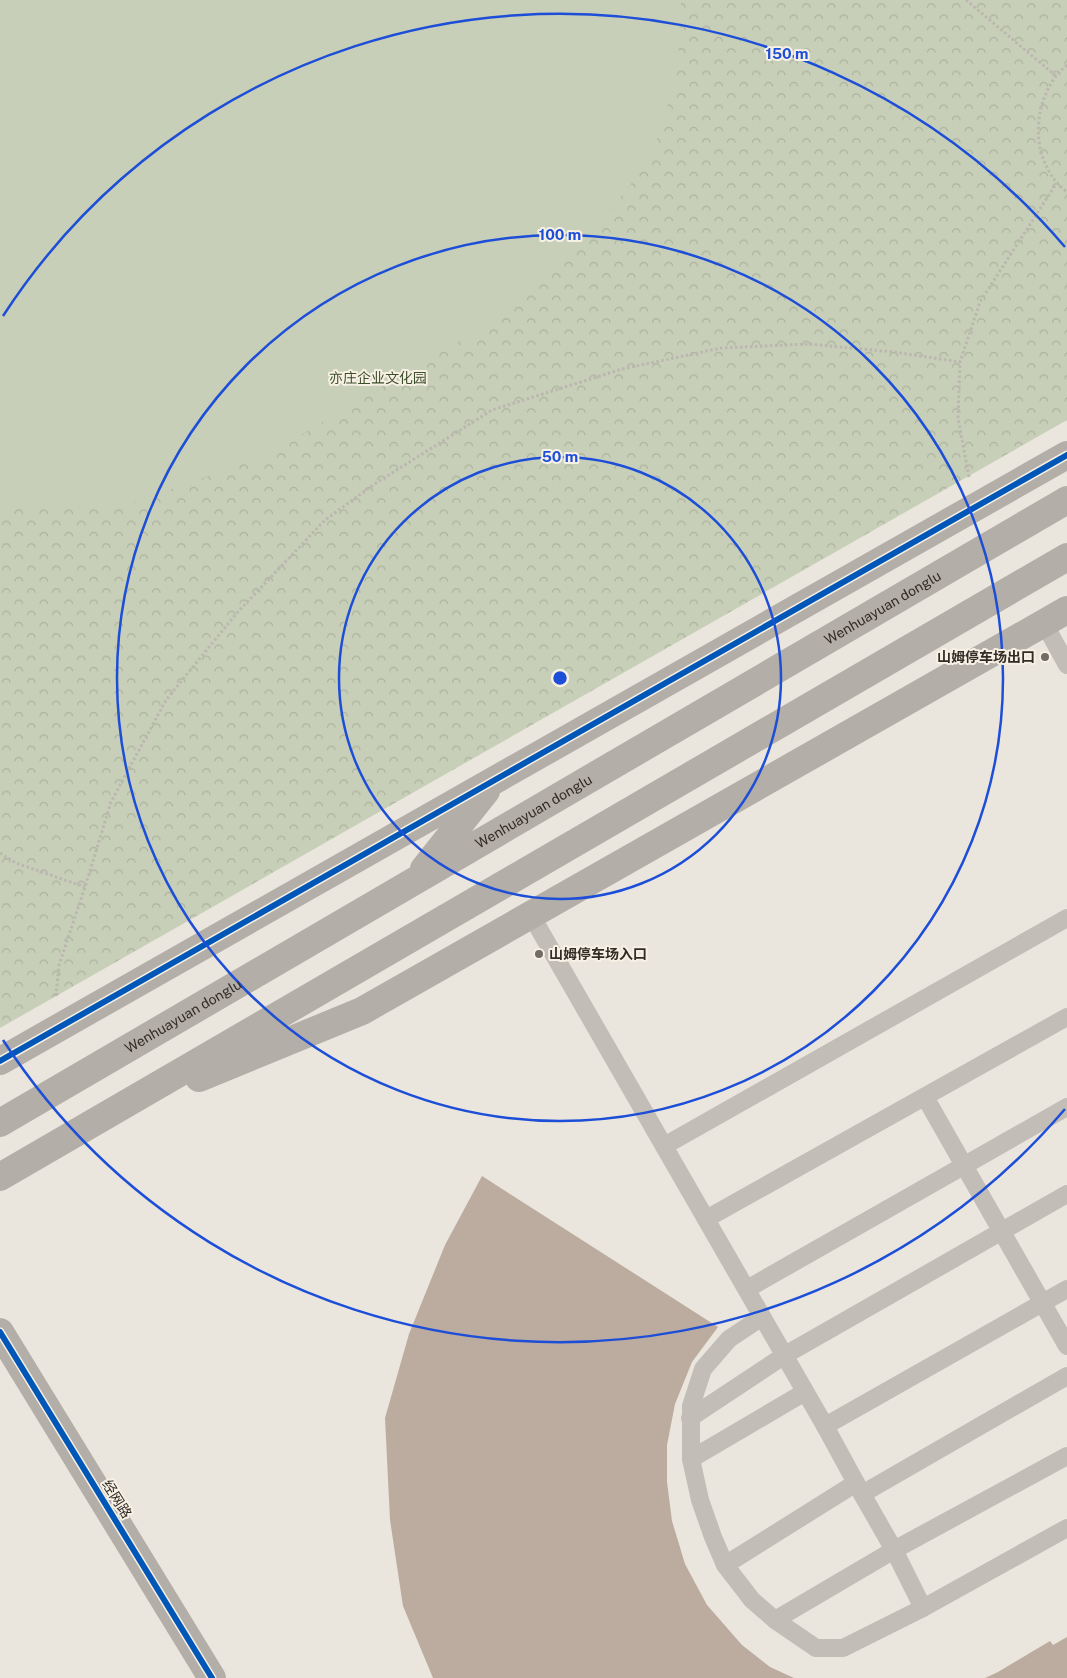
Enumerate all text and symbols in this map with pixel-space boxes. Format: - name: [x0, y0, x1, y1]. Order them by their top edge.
- text: 150 m: [765, 45, 809, 62]
- text: 100 m: [539, 226, 581, 243]
- park label: 亦庄企业文化园: [329, 370, 427, 386]
- text: 50 m: [542, 448, 578, 465]
- street label: Wenhuayuan donglu: [821, 567, 944, 648]
- place label: 山姆停车场出口: [937, 649, 1035, 665]
- marker: 山姆停车场出口: [1039, 651, 1051, 663]
- centre of rings: [551, 669, 569, 687]
- street label: Wenhuayuan donglu: [472, 771, 595, 852]
- place label: 山姆停车场入口: [549, 946, 647, 962]
- marker: 山姆停车场入口: [533, 948, 545, 960]
- street label: Wenhuayuan donglu: [122, 976, 244, 1056]
- street label: 经网路: [99, 1477, 135, 1521]

